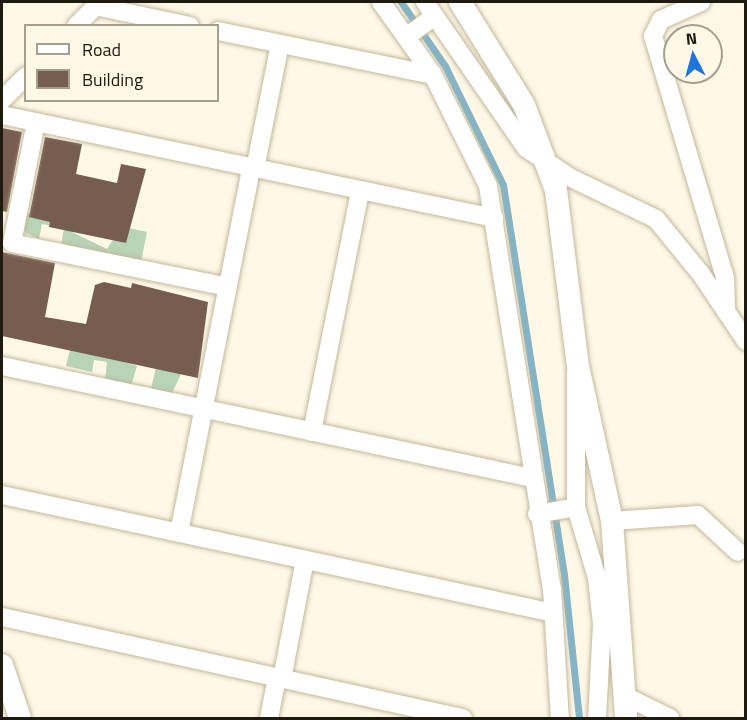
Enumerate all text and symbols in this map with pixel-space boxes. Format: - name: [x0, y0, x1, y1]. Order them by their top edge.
- legend: [24, 24, 219, 102]
- north arrow: [663, 24, 723, 84]
- text: N: [685, 26, 698, 51]
- text: Road: [82, 36, 121, 63]
- text: Building: [82, 66, 143, 93]

